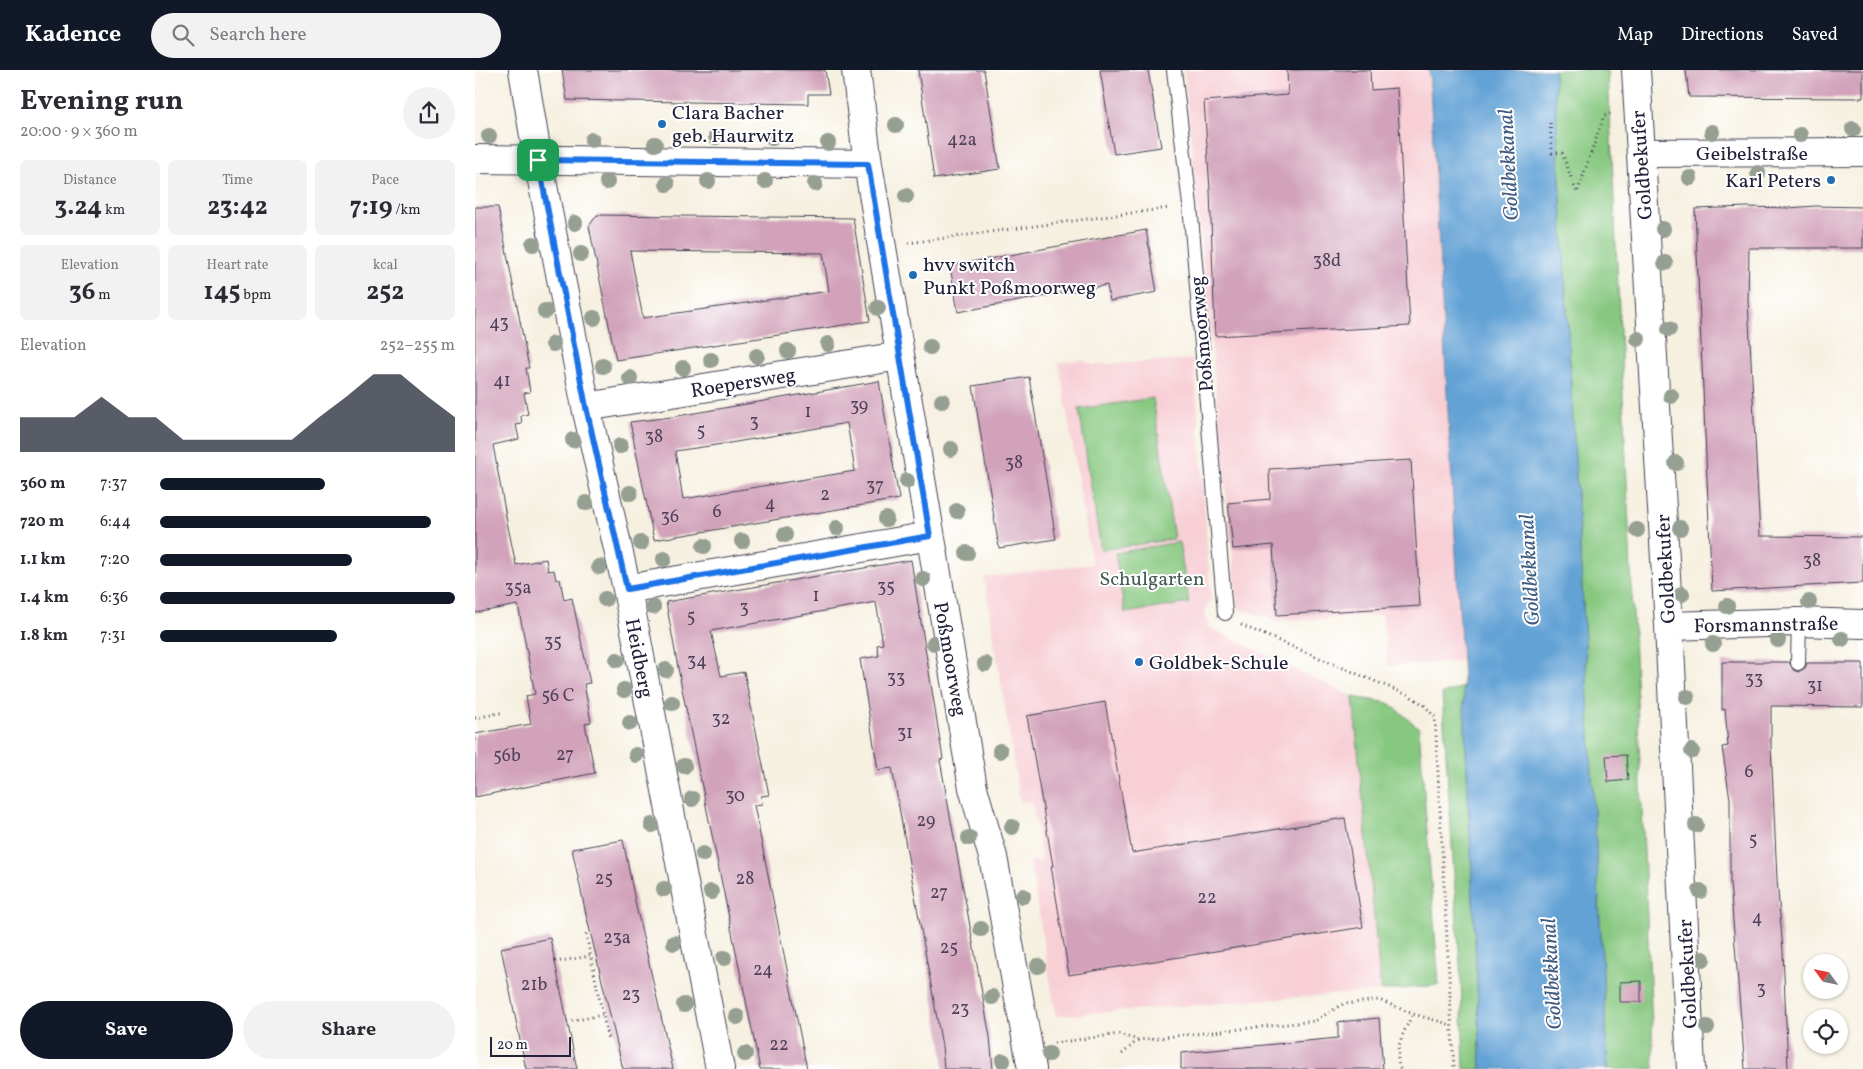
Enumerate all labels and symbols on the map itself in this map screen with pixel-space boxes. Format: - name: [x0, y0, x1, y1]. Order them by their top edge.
- place label: Clara Bacher geb. Haurwitz: [672, 100, 794, 151]
- water label: Goldbekkanal: [1492, 108, 1527, 222]
- street label: Goldbekufer: [1625, 109, 1661, 221]
- marker: Clara Bacher geb. Haurwitz: [656, 118, 668, 130]
- house number: 42a: [947, 128, 977, 153]
- pin: [517, 139, 559, 181]
- street label: Geibelstraße: [1696, 141, 1808, 169]
- place label: Karl Peters: [1725, 168, 1821, 196]
- marker: Karl Peters: [1825, 174, 1837, 186]
- house number: 38d: [1313, 249, 1341, 274]
- place label: hvv switch Punkt Poßmoorweg: [923, 252, 1096, 303]
- marker: hvv switch Punkt Poßmoorweg: [907, 269, 919, 281]
- street label: Poßmoorweg: [1184, 275, 1222, 393]
- house number: 43: [489, 311, 509, 336]
- street label: Roepersweg: [689, 362, 798, 406]
- house number: 41: [493, 369, 511, 394]
- house number: 39: [850, 394, 868, 419]
- house number: 1: [805, 400, 811, 425]
- house number: 3: [749, 410, 759, 435]
- house number: 5: [697, 419, 705, 444]
- house number: 38: [645, 425, 663, 450]
- house number: 38: [1005, 451, 1023, 476]
- house number: 37: [866, 474, 884, 499]
- house number: 2: [820, 483, 830, 508]
- house number: 4: [765, 492, 775, 517]
- house number: 6: [712, 500, 722, 525]
- house number: 36: [661, 505, 679, 530]
- water label: Goldbekkanal: [1513, 513, 1548, 627]
- street label: Goldbekufer: [1650, 513, 1684, 624]
- house number: 38: [1803, 549, 1821, 574]
- park label: Schulgarten: [1099, 566, 1205, 594]
- house number: 35: [877, 575, 895, 600]
- house number: 35a: [505, 576, 531, 601]
- house number: 1: [813, 584, 819, 609]
- house number: 3: [739, 596, 749, 621]
- street label: Poßmoorweg: [925, 600, 973, 719]
- house number: 5: [687, 605, 695, 630]
- street label: Forsmannstraße: [1693, 611, 1839, 641]
- street label: Heidberg: [617, 616, 659, 701]
- house number: 35: [544, 630, 562, 655]
- house number: 34: [687, 649, 707, 674]
- place label: Goldbek-Schule: [1149, 650, 1288, 678]
- marker: Goldbek-Schule: [1133, 656, 1145, 668]
- house number: 33: [887, 666, 905, 691]
- house number: 33: [1745, 667, 1763, 692]
- house number: 31: [1807, 674, 1823, 699]
- house number: 56 C: [541, 684, 575, 709]
- house number: 32: [712, 707, 730, 732]
- house number: 31: [897, 721, 913, 746]
- house number: 27: [556, 743, 574, 768]
- house number: 56b: [493, 744, 521, 769]
- house number: 6: [1744, 760, 1754, 785]
- house number: 30: [725, 784, 745, 809]
- house number: 29: [917, 809, 935, 834]
- house number: 5: [1749, 828, 1757, 853]
- house number: 25: [595, 867, 613, 892]
- house number: 28: [736, 867, 754, 892]
- house number: 27: [930, 881, 948, 906]
- house number: 22: [1197, 886, 1217, 911]
- house number: 4: [1752, 906, 1762, 931]
- water label: Goldbekkanal: [1535, 917, 1570, 1031]
- street label: Goldbekufer: [1672, 918, 1706, 1029]
- house number: 23a: [603, 926, 631, 951]
- house number: 25: [940, 936, 958, 961]
- north arrow: [1803, 954, 1847, 999]
- house number: 24: [753, 958, 773, 983]
- house number: 21b: [521, 973, 547, 998]
- house number: 3: [1756, 977, 1766, 1002]
- house number: 23: [622, 983, 640, 1008]
- house number: 23: [951, 997, 969, 1022]
- house number: 22: [769, 1033, 789, 1058]
- scale bar: [490, 1034, 571, 1057]

